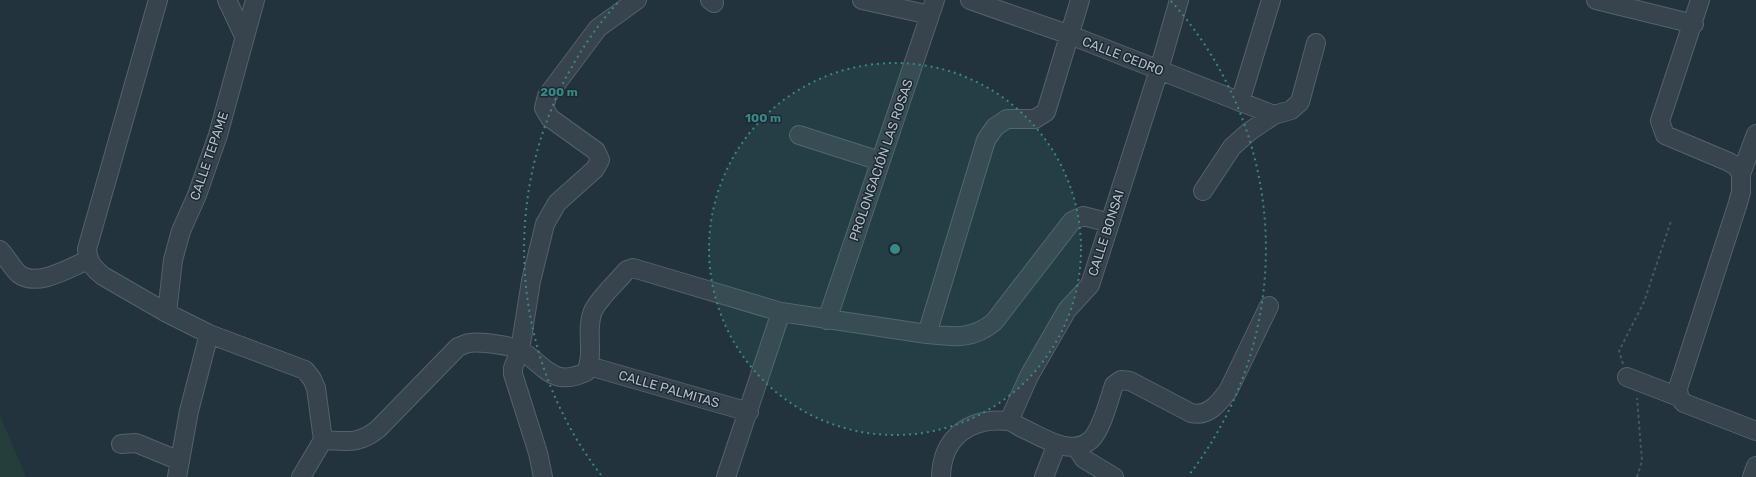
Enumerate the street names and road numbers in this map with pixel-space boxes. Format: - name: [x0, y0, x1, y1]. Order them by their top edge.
- street label: CALLE CEDRO: [1080, 34, 1166, 78]
- street label: PROLONGACIÓN LAS ROSAS: [846, 77, 916, 243]
- street label: CALLE TEPAME: [187, 110, 231, 202]
- street label: CALLE BONSAI: [1085, 188, 1127, 278]
- street label: CALLE PALMITAS: [617, 367, 721, 411]

